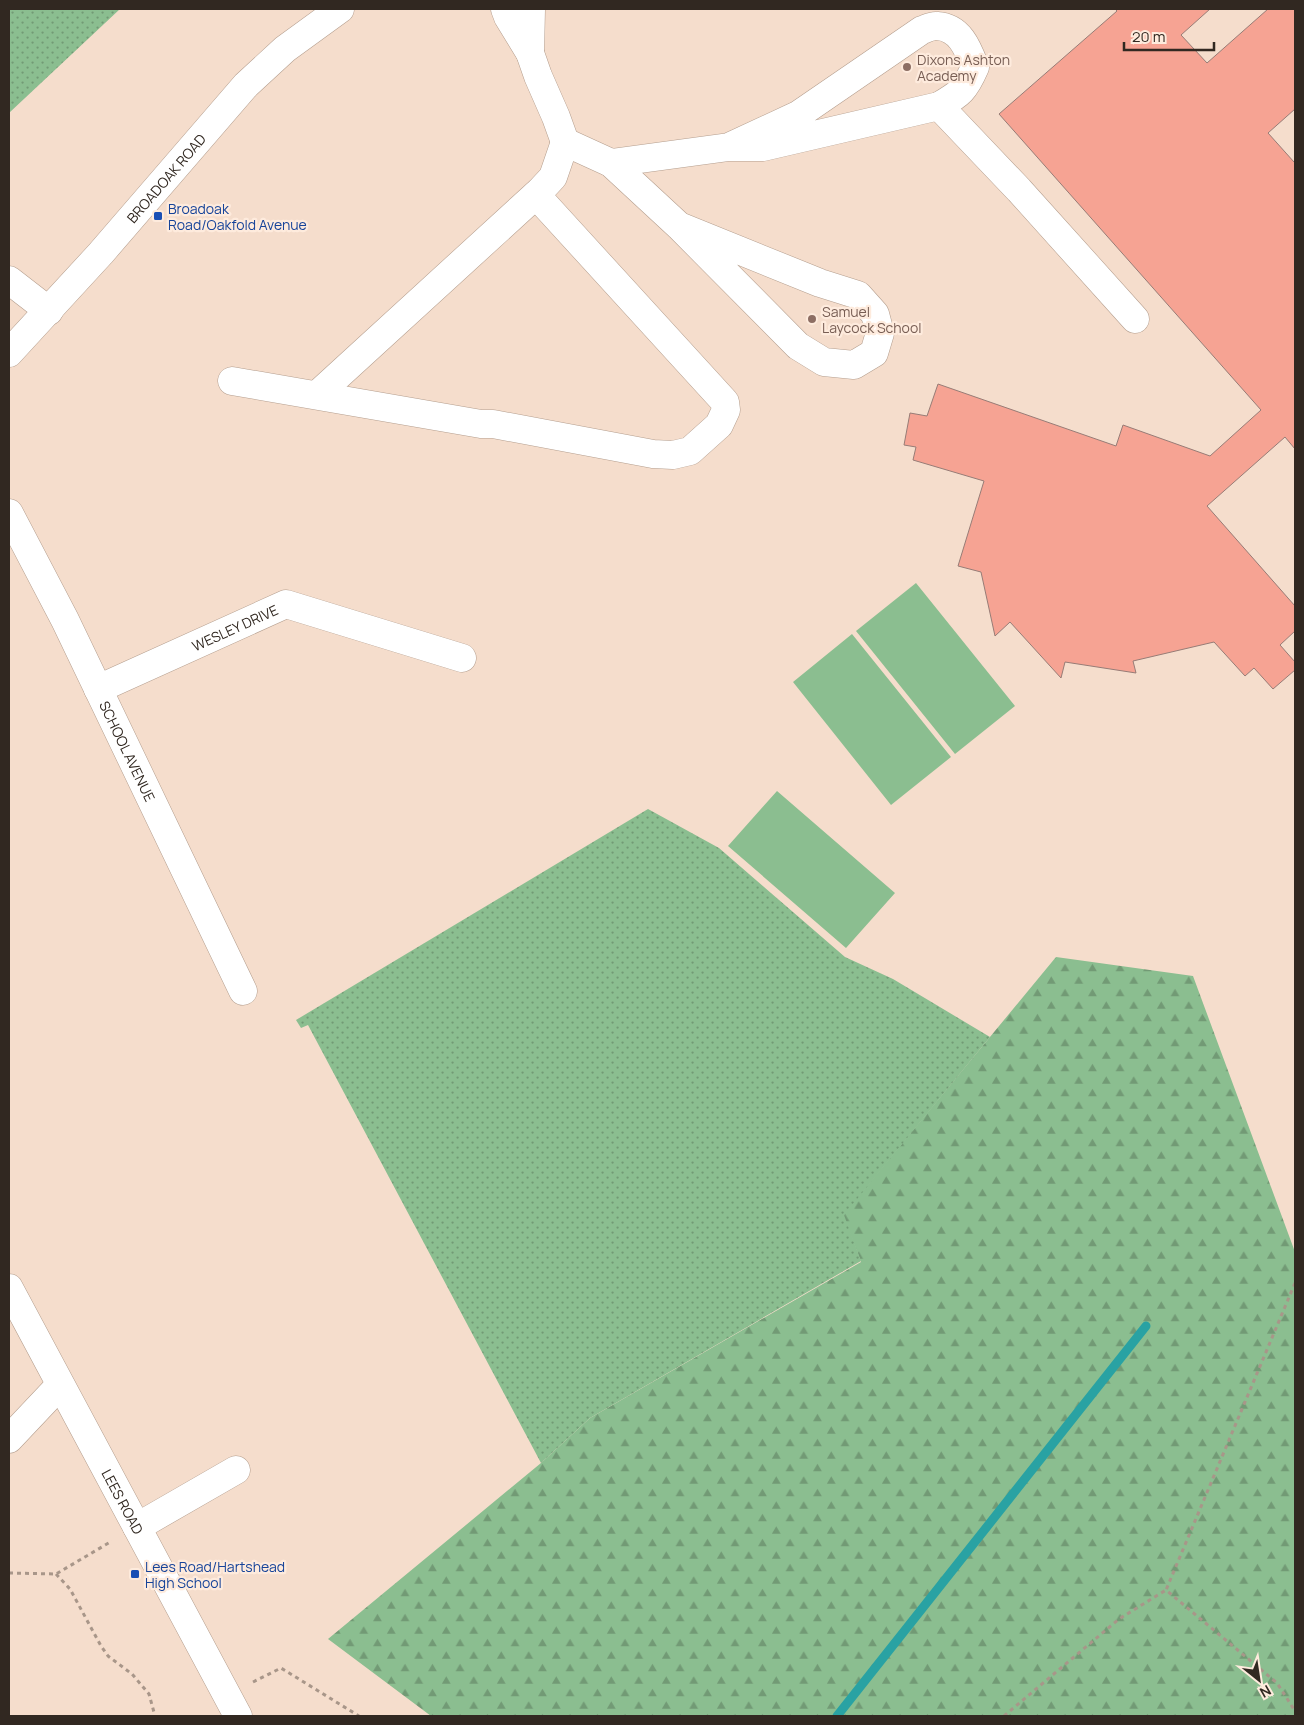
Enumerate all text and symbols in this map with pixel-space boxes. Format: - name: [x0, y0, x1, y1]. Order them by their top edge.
- scale bar: [1124, 20, 1214, 52]
- text: 20 m: [1132, 26, 1165, 47]
- place label: Dixons Ashton Academy: [917, 50, 1010, 85]
- marker: Dixons Ashton Academy: [901, 61, 913, 73]
- street label: BROADOAK ROAD: [122, 129, 210, 227]
- place label: Broadoak Road/Oakfold Avenue: [168, 199, 307, 234]
- marker: Broadoak Road/Oakfold Avenue: [152, 210, 164, 222]
- place label: Samuel Laycock School: [822, 302, 921, 337]
- marker: Samuel Laycock School: [806, 313, 818, 325]
- street label: WESLEY DRIVE: [189, 599, 281, 655]
- street label: SCHOOL AVENUE: [96, 697, 160, 804]
- street label: LEES ROAD: [98, 1466, 148, 1537]
- place label: Lees Road/Hartshead High School: [145, 1557, 285, 1592]
- marker: Lees Road/Hartshead High School: [129, 1568, 141, 1580]
- north arrow: [1234, 1655, 1284, 1705]
- text: N: [1257, 1681, 1275, 1702]

